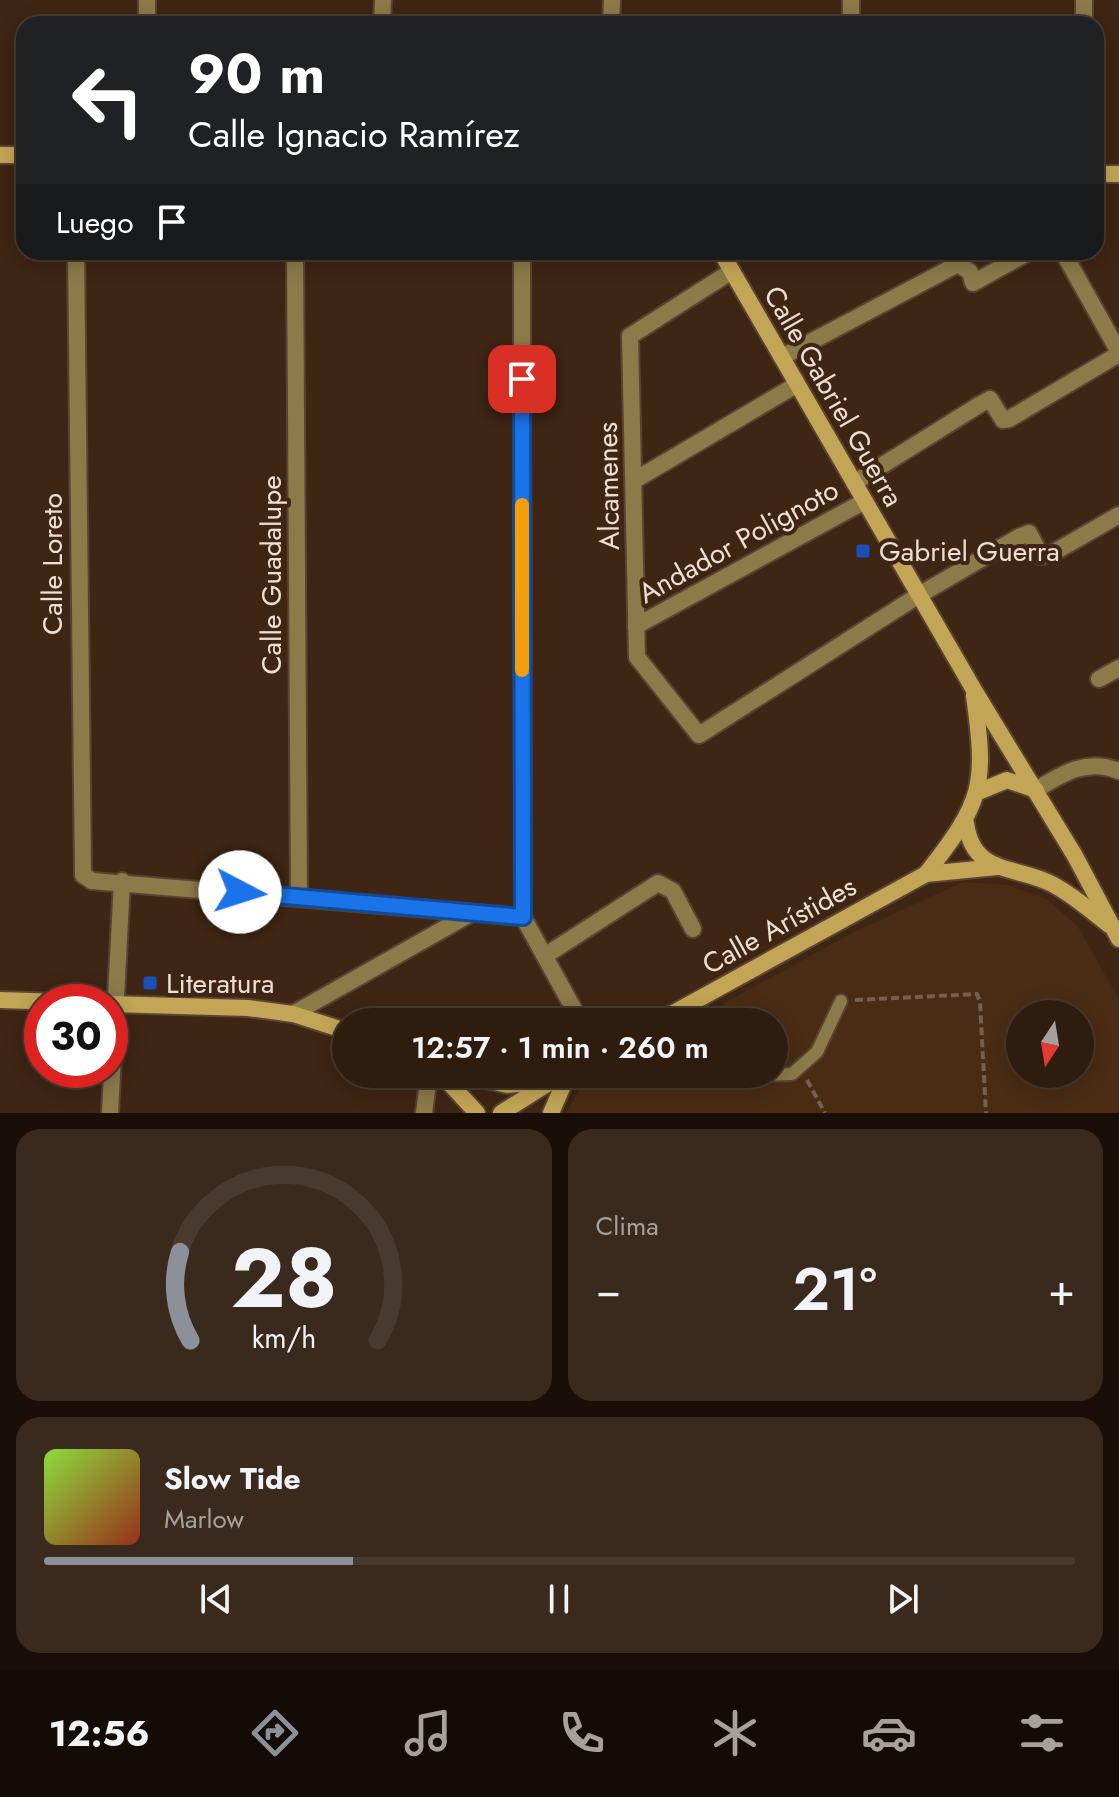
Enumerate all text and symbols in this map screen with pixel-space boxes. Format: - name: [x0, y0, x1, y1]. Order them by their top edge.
- text: 90 m: [188, 33, 325, 114]
- icon: left: [56, 48, 160, 152]
- text: Calle Ignacio Ramírez: [188, 108, 520, 160]
- icon: arrive: [150, 200, 194, 244]
- text: Luego: [56, 201, 134, 244]
- street label: Calle Gabriel Guerra: [754, 278, 914, 514]
- pin: [488, 345, 556, 413]
- icon: arrive: [500, 357, 544, 401]
- street label: Alcamenes: [587, 421, 630, 551]
- street label: Andador Polignoto: [631, 469, 846, 614]
- street label: Calle Guadalupe: [251, 475, 292, 675]
- street label: Calle Loreto: [32, 493, 73, 635]
- place label: Gabriel Guerra: [879, 531, 1060, 572]
- marker: Gabriel Guerra: [854, 542, 872, 560]
- position arrow: [198, 850, 282, 934]
- street label: Calle Arístides: [695, 866, 864, 985]
- place label: Literatura: [166, 963, 275, 1004]
- marker: Literatura: [141, 974, 159, 992]
- speed limit sign: 30: [24, 984, 128, 1088]
- north arrow: [1006, 1000, 1094, 1088]
- map controls: [1006, 1000, 1094, 1088]
- text: 12:57 · 1 min · 260 m: [411, 1026, 709, 1069]
- text: Clima: [596, 1207, 659, 1245]
- text: 28: [230, 1218, 337, 1338]
- text: 21°: [792, 1246, 877, 1333]
- text: −: [596, 1258, 621, 1322]
- text: +: [1048, 1258, 1075, 1322]
- text: km/h: [251, 1317, 316, 1359]
- text: Slow Tide: [164, 1457, 301, 1500]
- text: Marlow: [164, 1500, 244, 1538]
- icon: previous: [194, 1577, 238, 1621]
- icon: pause: [537, 1577, 581, 1621]
- icon: next: [881, 1577, 925, 1621]
- icon: directions: [247, 1705, 303, 1761]
- icon: music: [400, 1705, 456, 1761]
- icon: phone: [554, 1705, 610, 1761]
- icon: climate: [707, 1705, 763, 1761]
- icon: car: [861, 1705, 917, 1761]
- icon: filters: [1014, 1705, 1070, 1761]
- text: 12:56: [49, 1707, 150, 1759]

